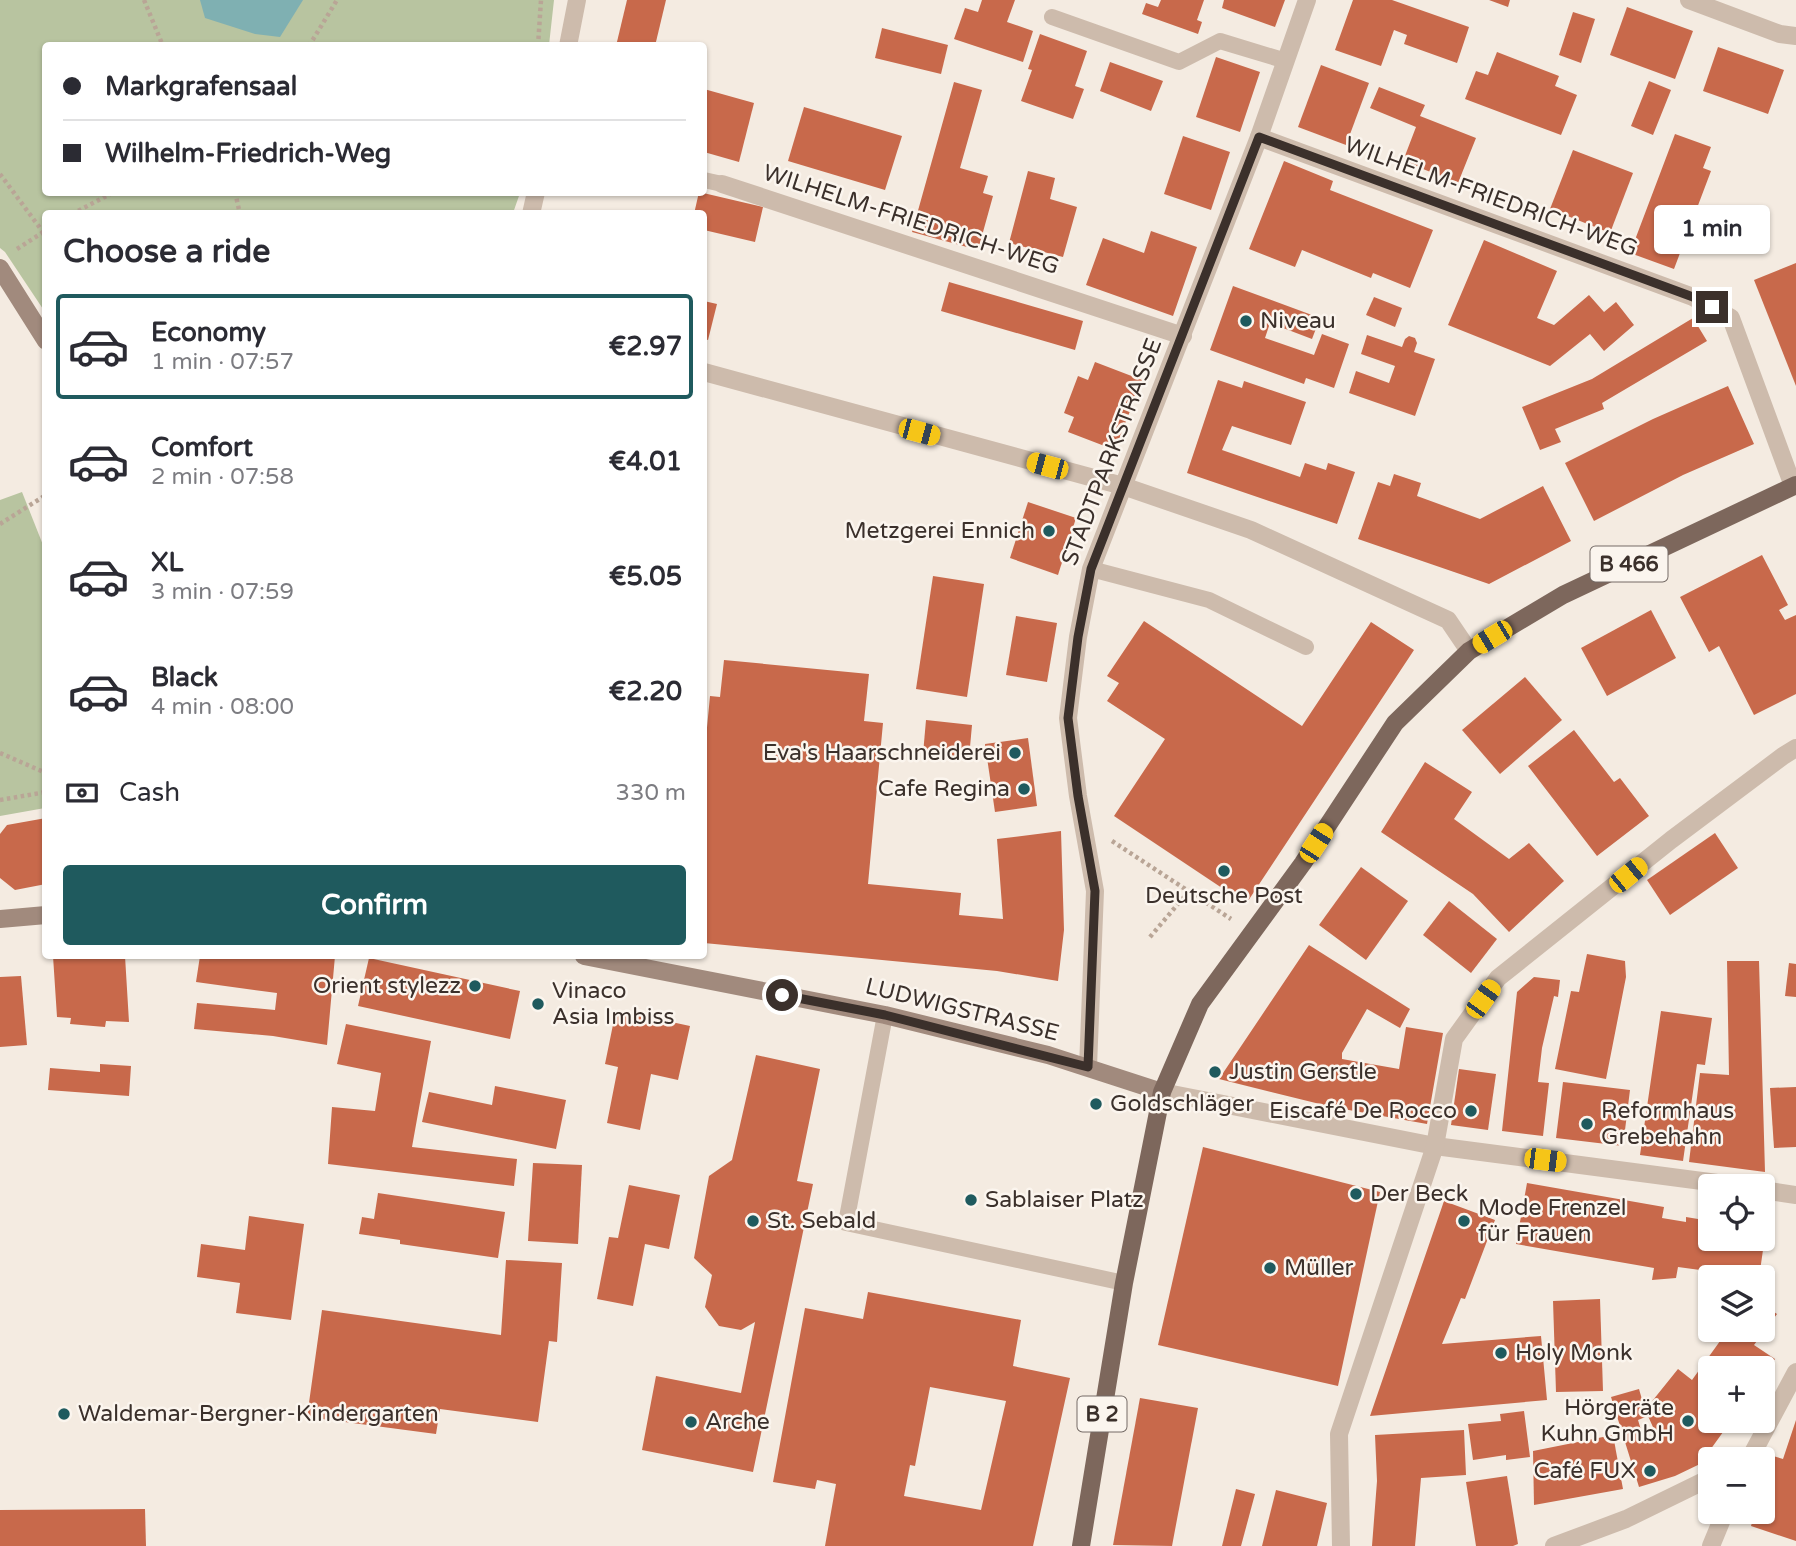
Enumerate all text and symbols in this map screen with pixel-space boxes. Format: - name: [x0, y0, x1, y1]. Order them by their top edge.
- text: Markgrafensaal: [105, 71, 297, 102]
- street label: WILHELM-FRIEDRICH-WEG: [1341, 131, 1641, 263]
- text: Wilhelm-Friedrich-Weg: [105, 138, 391, 169]
- street label: WILHELM-FRIEDRICH-WEG: [759, 159, 1063, 281]
- callout: 1 min: [1654, 205, 1770, 254]
- text: 1 min: [1681, 215, 1743, 243]
- text: Choose a ride: [63, 233, 270, 271]
- route end: [1696, 291, 1728, 323]
- place label: Niveau: [1260, 307, 1336, 335]
- marker: Niveau: [1238, 313, 1254, 329]
- icon: car: [67, 315, 130, 378]
- text: Economy: [151, 317, 266, 348]
- text: €2.97: [609, 331, 682, 362]
- street label: STADTPARKSTRASSE: [1056, 335, 1168, 569]
- text: 1 min · 07:57: [151, 348, 294, 376]
- car: [896, 416, 943, 448]
- icon: car: [67, 430, 130, 493]
- text: Comfort: [151, 432, 253, 463]
- text: €4.01: [609, 446, 682, 477]
- car: [1024, 450, 1071, 482]
- text: 2 min · 07:58: [151, 463, 294, 491]
- place label: Metzgerei Ennich: [845, 517, 1035, 545]
- marker: Metzgerei Ennich: [1041, 523, 1057, 539]
- icon: car: [67, 545, 130, 608]
- road number: B 466: [1590, 546, 1668, 582]
- text: XL: [151, 547, 183, 578]
- text: €5.05: [609, 561, 682, 592]
- text: 3 min · 07:59: [151, 578, 294, 606]
- car: [1469, 617, 1516, 657]
- icon: car: [67, 660, 130, 723]
- text: Black: [151, 662, 218, 693]
- text: €2.20: [609, 676, 682, 707]
- text: 4 min · 08:00: [151, 693, 294, 721]
- place label: Eva's Haarschneiderei: [763, 739, 1001, 767]
- marker: Eva's Haarschneiderei: [1007, 745, 1023, 761]
- icon: cash: [63, 774, 101, 812]
- place label: Cafe Regina: [878, 775, 1010, 803]
- text: Cash: [119, 777, 180, 808]
- text: 330 m: [616, 779, 686, 807]
- marker: Cafe Regina: [1016, 781, 1032, 797]
- car: [1296, 820, 1337, 866]
- car: [1606, 854, 1651, 896]
- marker: Deutsche Post: [1216, 863, 1232, 879]
- button: Confirm: [63, 865, 686, 945]
- place label: Deutsche Post: [1145, 882, 1303, 910]
- place label: Orient stylezz: [313, 972, 461, 1000]
- street label: LUDWIGSTRASSE: [862, 972, 1062, 1048]
- car: [1463, 976, 1504, 1022]
- place label: Vinaco Asia Imbiss: [552, 977, 675, 1031]
- marker: Orient stylezz: [467, 978, 483, 994]
- route start: [766, 979, 798, 1011]
- marker: Vinaco Asia Imbiss: [530, 996, 546, 1012]
- place label: Justin Gerstle: [1229, 1058, 1377, 1086]
- marker: Justin Gerstle: [1207, 1064, 1223, 1080]
- place label: Goldschläger: [1110, 1090, 1254, 1118]
- marker: Goldschläger: [1088, 1096, 1104, 1112]
- place label: Eiscafé De Rocco: [1269, 1097, 1457, 1125]
- place label: Reformhaus Grebehahn: [1601, 1097, 1734, 1151]
- marker: Eiscafé De Rocco: [1463, 1103, 1479, 1119]
- marker: Reformhaus Grebehahn: [1579, 1116, 1595, 1132]
- car: [1523, 1147, 1568, 1173]
- map controls: [1698, 1174, 1775, 1524]
- button: locate: [1698, 1174, 1775, 1251]
- place label: Der Beck: [1370, 1180, 1468, 1208]
- place label: Sablaiser Platz: [985, 1186, 1144, 1214]
- marker: Der Beck: [1348, 1186, 1364, 1202]
- marker: Sablaiser Platz: [963, 1192, 979, 1208]
- place label: Mode Frenzel für Frauen: [1478, 1194, 1626, 1248]
- place label: St. Sebald: [767, 1207, 876, 1235]
- marker: St. Sebald: [745, 1213, 761, 1229]
- marker: Mode Frenzel für Frauen: [1456, 1213, 1472, 1229]
- place label: Müller: [1284, 1254, 1353, 1282]
- marker: Müller: [1262, 1260, 1278, 1276]
- button: layers: [1698, 1265, 1775, 1342]
- place label: Holy Monk: [1515, 1339, 1633, 1367]
- marker: Holy Monk: [1493, 1345, 1509, 1361]
- button: +: [1698, 1356, 1775, 1433]
- place label: Hörgeräte Kuhn GmbH: [1541, 1394, 1674, 1448]
- road number: B 2: [1078, 1396, 1126, 1432]
- place label: Waldemar-Bergner-Kindergarten: [78, 1400, 439, 1428]
- marker: Waldemar-Bergner-Kindergarten: [56, 1406, 72, 1422]
- place label: Arche: [705, 1408, 770, 1436]
- marker: Hörgeräte Kuhn GmbH: [1680, 1413, 1696, 1429]
- marker: Arche: [683, 1414, 699, 1430]
- button: −: [1698, 1447, 1775, 1524]
- place label: Café FUX: [1533, 1457, 1636, 1485]
- marker: Café FUX: [1642, 1463, 1658, 1479]

